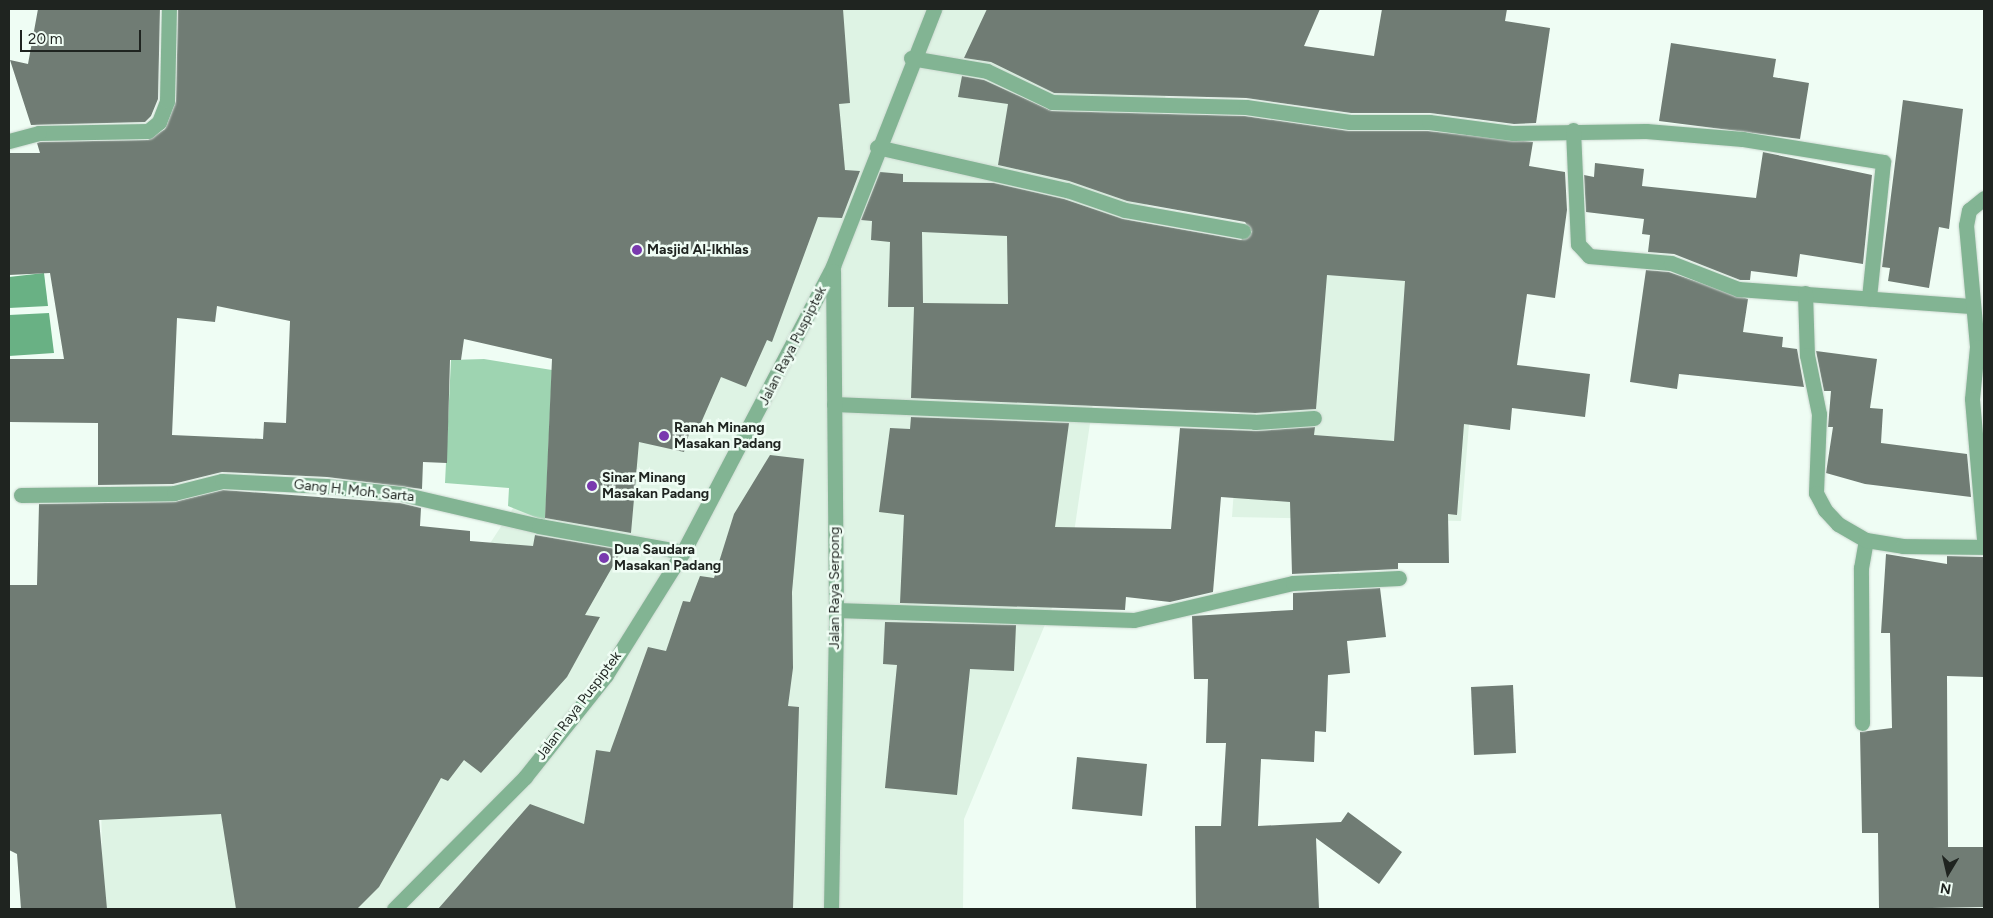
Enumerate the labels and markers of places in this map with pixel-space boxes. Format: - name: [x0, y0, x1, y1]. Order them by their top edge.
- place label: Masjid Al-Ikhlas: [647, 242, 749, 258]
- marker: Masjid Al-Ikhlas: [631, 244, 643, 256]
- place label: Ranah Minang Masakan Padang: [674, 420, 781, 452]
- marker: Ranah Minang Masakan Padang: [658, 430, 670, 442]
- place label: Sinar Minang Masakan Padang: [602, 470, 709, 502]
- marker: Sinar Minang Masakan Padang: [586, 480, 598, 492]
- place label: Dua Saudara Masakan Padang: [614, 542, 721, 574]
- marker: Dua Saudara Masakan Padang: [598, 552, 610, 564]

